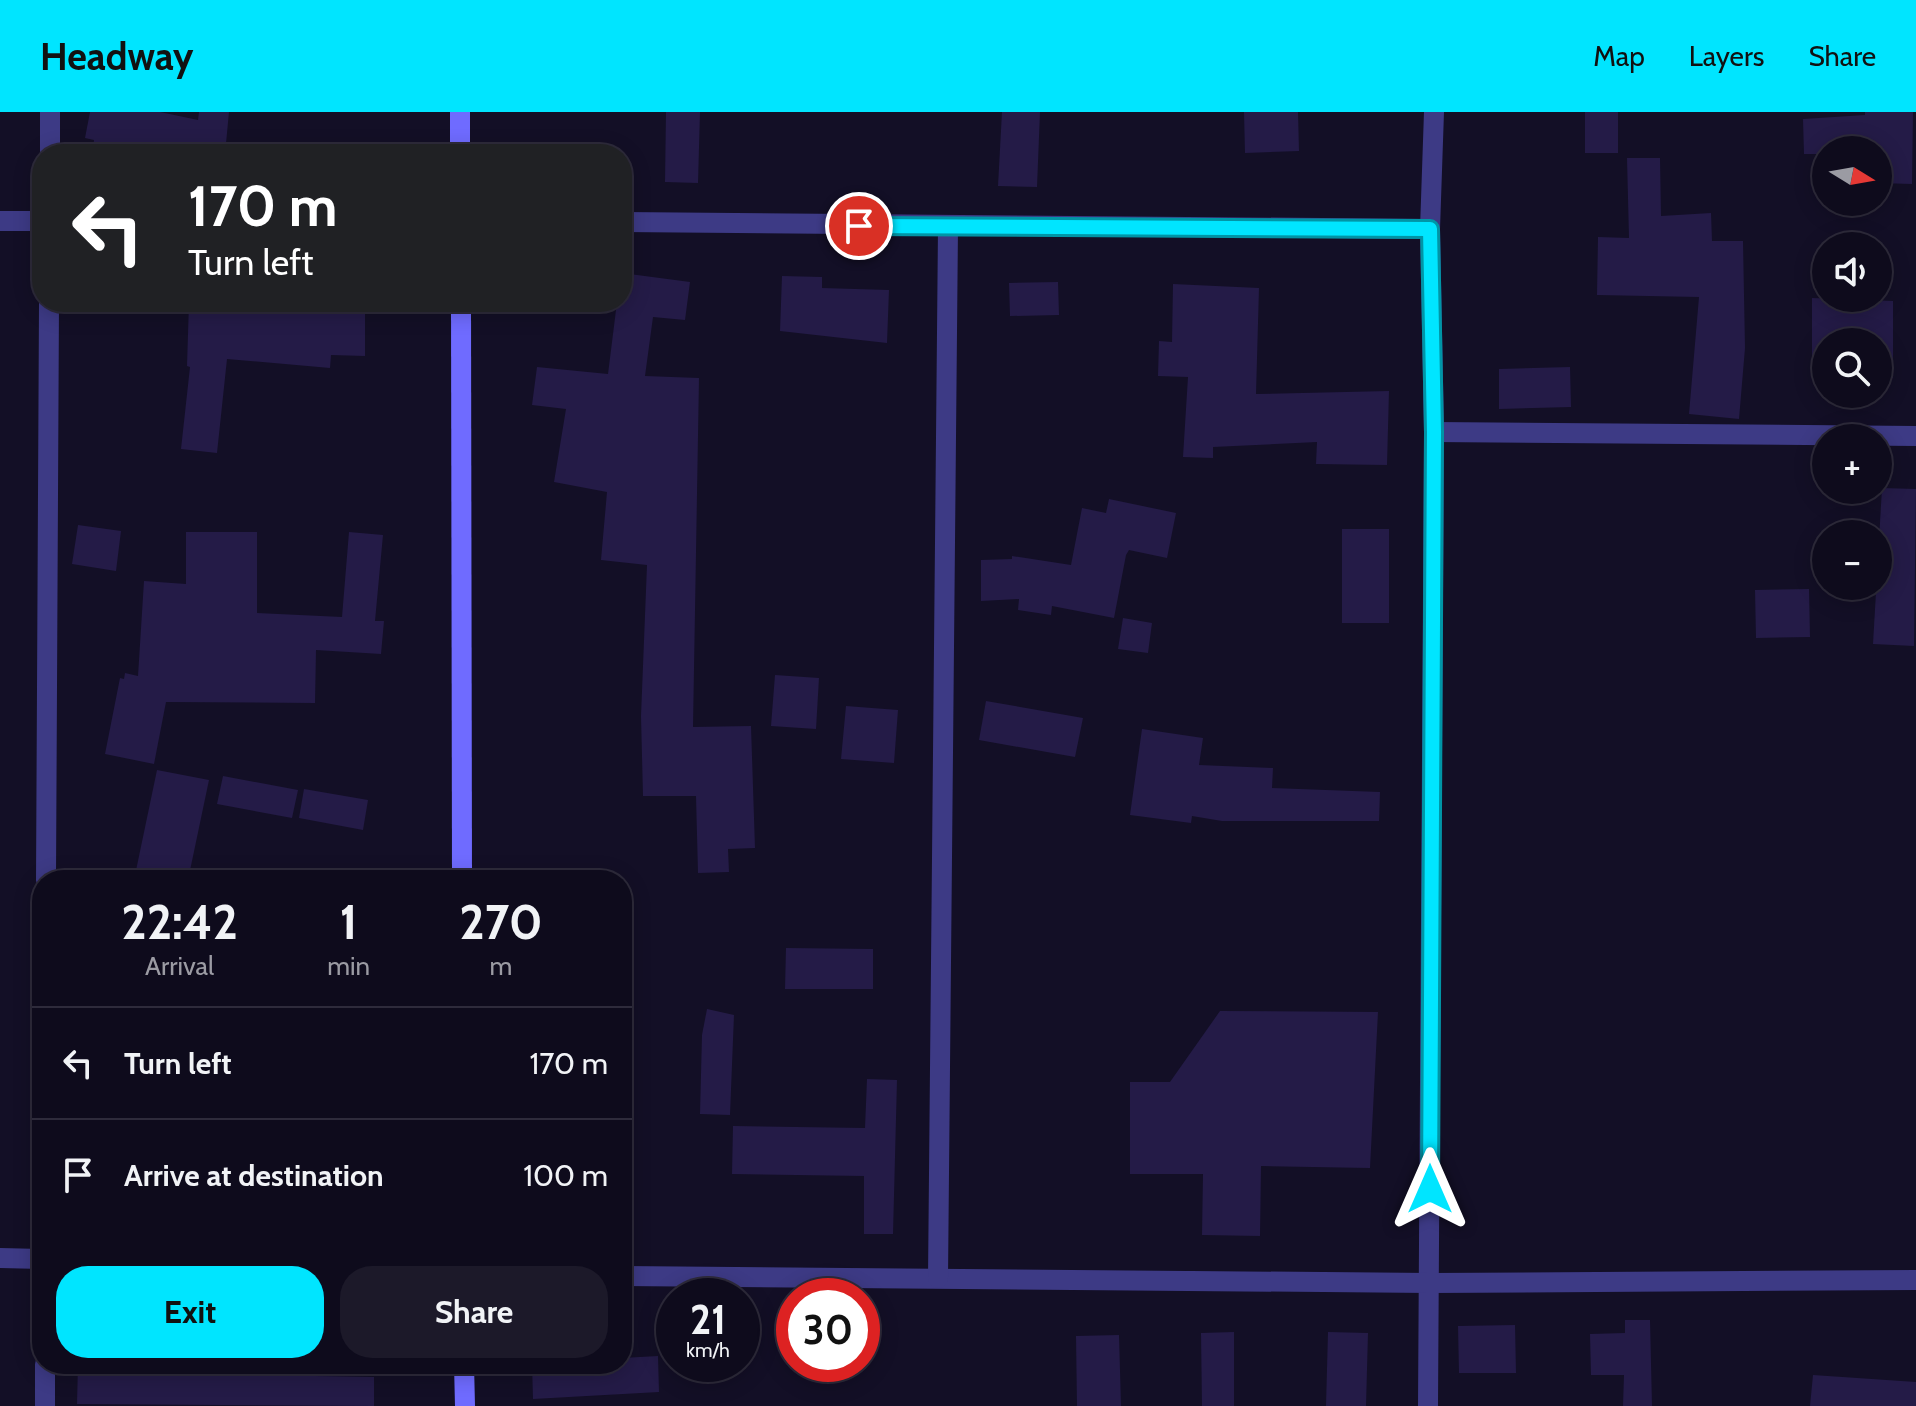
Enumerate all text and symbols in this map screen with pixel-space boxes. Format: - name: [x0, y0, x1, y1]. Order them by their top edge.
- text: Headway: [40, 33, 193, 80]
- text: Map: [1593, 39, 1645, 73]
- text: Layers: [1689, 39, 1764, 73]
- text: Share: [1808, 39, 1876, 73]
- north arrow: [1812, 136, 1892, 216]
- map controls: [1812, 136, 1892, 600]
- text: 170 m: [188, 172, 338, 240]
- icon: left: [56, 176, 160, 280]
- pin: [825, 192, 893, 260]
- icon: arrive: [837, 204, 881, 248]
- button: sound: [1812, 232, 1892, 312]
- text: Turn left: [188, 240, 313, 284]
- button: search: [1812, 328, 1892, 408]
- button: +: [1812, 424, 1892, 504]
- button: −: [1812, 520, 1892, 600]
- text: 22:42: [121, 893, 238, 951]
- text: 1: [340, 893, 357, 951]
- text: 270: [459, 893, 543, 951]
- text: Arrival: [145, 950, 214, 982]
- text: min: [327, 950, 370, 982]
- text: m: [490, 950, 512, 982]
- icon: left: [56, 1041, 100, 1085]
- text: Turn left: [124, 1045, 232, 1082]
- text: 170 m: [529, 1045, 608, 1082]
- position arrow: [1388, 1147, 1472, 1231]
- icon: arrive: [56, 1153, 100, 1197]
- text: Arrive at destination: [124, 1157, 384, 1194]
- text: 100 m: [523, 1157, 608, 1194]
- button: Exit: [56, 1266, 324, 1358]
- button: Share: [340, 1266, 608, 1358]
- speed limit sign: 30: [776, 1278, 880, 1382]
- text: 21: [690, 1295, 726, 1344]
- text: km/h: [686, 1338, 730, 1362]

